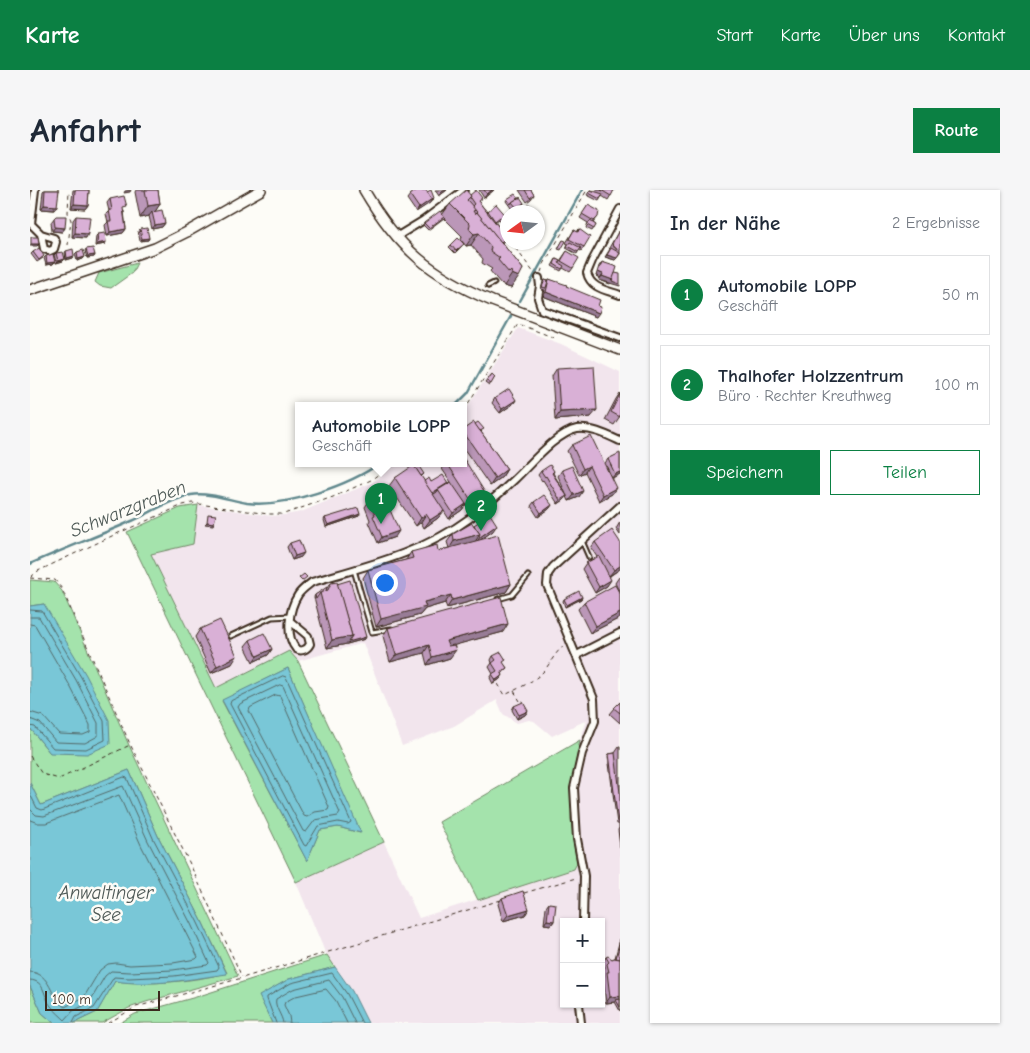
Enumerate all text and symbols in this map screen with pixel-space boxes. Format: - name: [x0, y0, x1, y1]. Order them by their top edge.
- text: Karte: [25, 21, 79, 49]
- text: Start: [716, 25, 753, 46]
- text: Karte: [781, 25, 821, 46]
- text: Über uns: [849, 25, 920, 46]
- text: Kontakt: [948, 25, 1005, 46]
- button: Route: [913, 108, 1000, 153]
- text: Anfahrt: [30, 110, 141, 151]
- north arrow: [500, 205, 545, 250]
- text: In der Nähe: [670, 211, 780, 235]
- text: 2 Ergebnisse: [892, 214, 980, 232]
- text: Automobile LOPP: [718, 275, 856, 297]
- text: 1: [684, 286, 690, 304]
- text: 50 m: [942, 286, 979, 304]
- text: Geschäft: [718, 297, 778, 315]
- text: Thalhofer Holzzentrum: [718, 365, 904, 387]
- text: 2: [683, 376, 691, 394]
- text: 100 m: [935, 376, 979, 394]
- text: Büro · Rechter Kreuthweg: [718, 387, 892, 405]
- popup: [295, 402, 467, 467]
- text: Automobile LOPP: [312, 415, 450, 437]
- text: Geschäft: [312, 437, 372, 455]
- button: Speichern: [670, 450, 820, 495]
- button: Teilen: [830, 450, 980, 495]
- water label: Schwarzgraben: [67, 476, 189, 542]
- pin: 1: [365, 483, 397, 524]
- pin: 2: [465, 490, 497, 531]
- your location: [372, 570, 398, 596]
- water label: Anwaltinger See: [58, 882, 155, 926]
- map controls: [560, 918, 605, 1008]
- button: +: [560, 918, 605, 963]
- button: −: [560, 963, 605, 1008]
- scale bar: [45, 988, 160, 1011]
- text: 100 m: [52, 991, 91, 1008]

